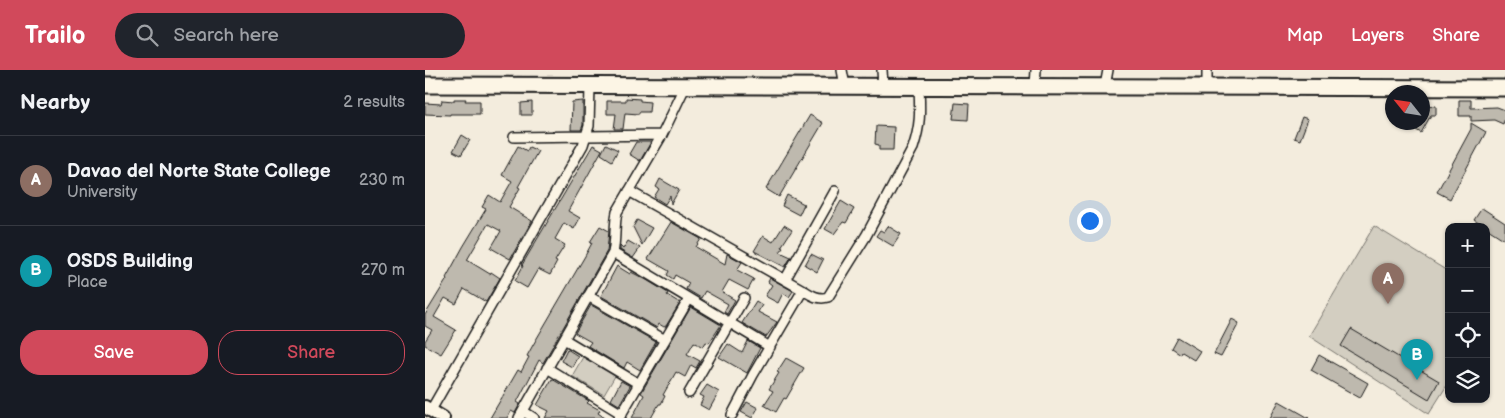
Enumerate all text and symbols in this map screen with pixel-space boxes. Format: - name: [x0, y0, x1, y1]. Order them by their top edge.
- search box: [115, 13, 465, 58]
- text: Trailo: [25, 21, 85, 50]
- icon: search: [133, 21, 161, 49]
- text: Search here: [173, 24, 279, 47]
- text: Map: [1287, 25, 1323, 46]
- text: Layers: [1351, 25, 1404, 46]
- text: Share: [1432, 25, 1480, 46]
- north arrow: [1385, 85, 1430, 130]
- text: Nearby: [20, 90, 90, 115]
- text: 2 results: [343, 93, 405, 112]
- text: Davao del Norte State College: [67, 160, 331, 183]
- text: A: [31, 171, 41, 190]
- text: 230 m: [359, 171, 405, 190]
- text: University: [67, 183, 138, 202]
- your location: [1077, 208, 1103, 234]
- map controls: [1445, 223, 1490, 403]
- button: +: [1445, 223, 1490, 268]
- text: OSDS Building: [67, 250, 193, 273]
- text: B: [30, 261, 42, 280]
- text: 270 m: [361, 261, 405, 280]
- pin: A: [1372, 263, 1404, 304]
- button: −: [1445, 268, 1490, 313]
- text: Place: [67, 273, 108, 292]
- button: locate: [1445, 313, 1490, 358]
- button: Save: [20, 330, 208, 375]
- button: Share: [218, 330, 405, 375]
- pin: B: [1401, 339, 1433, 380]
- button: layers: [1445, 358, 1490, 403]

